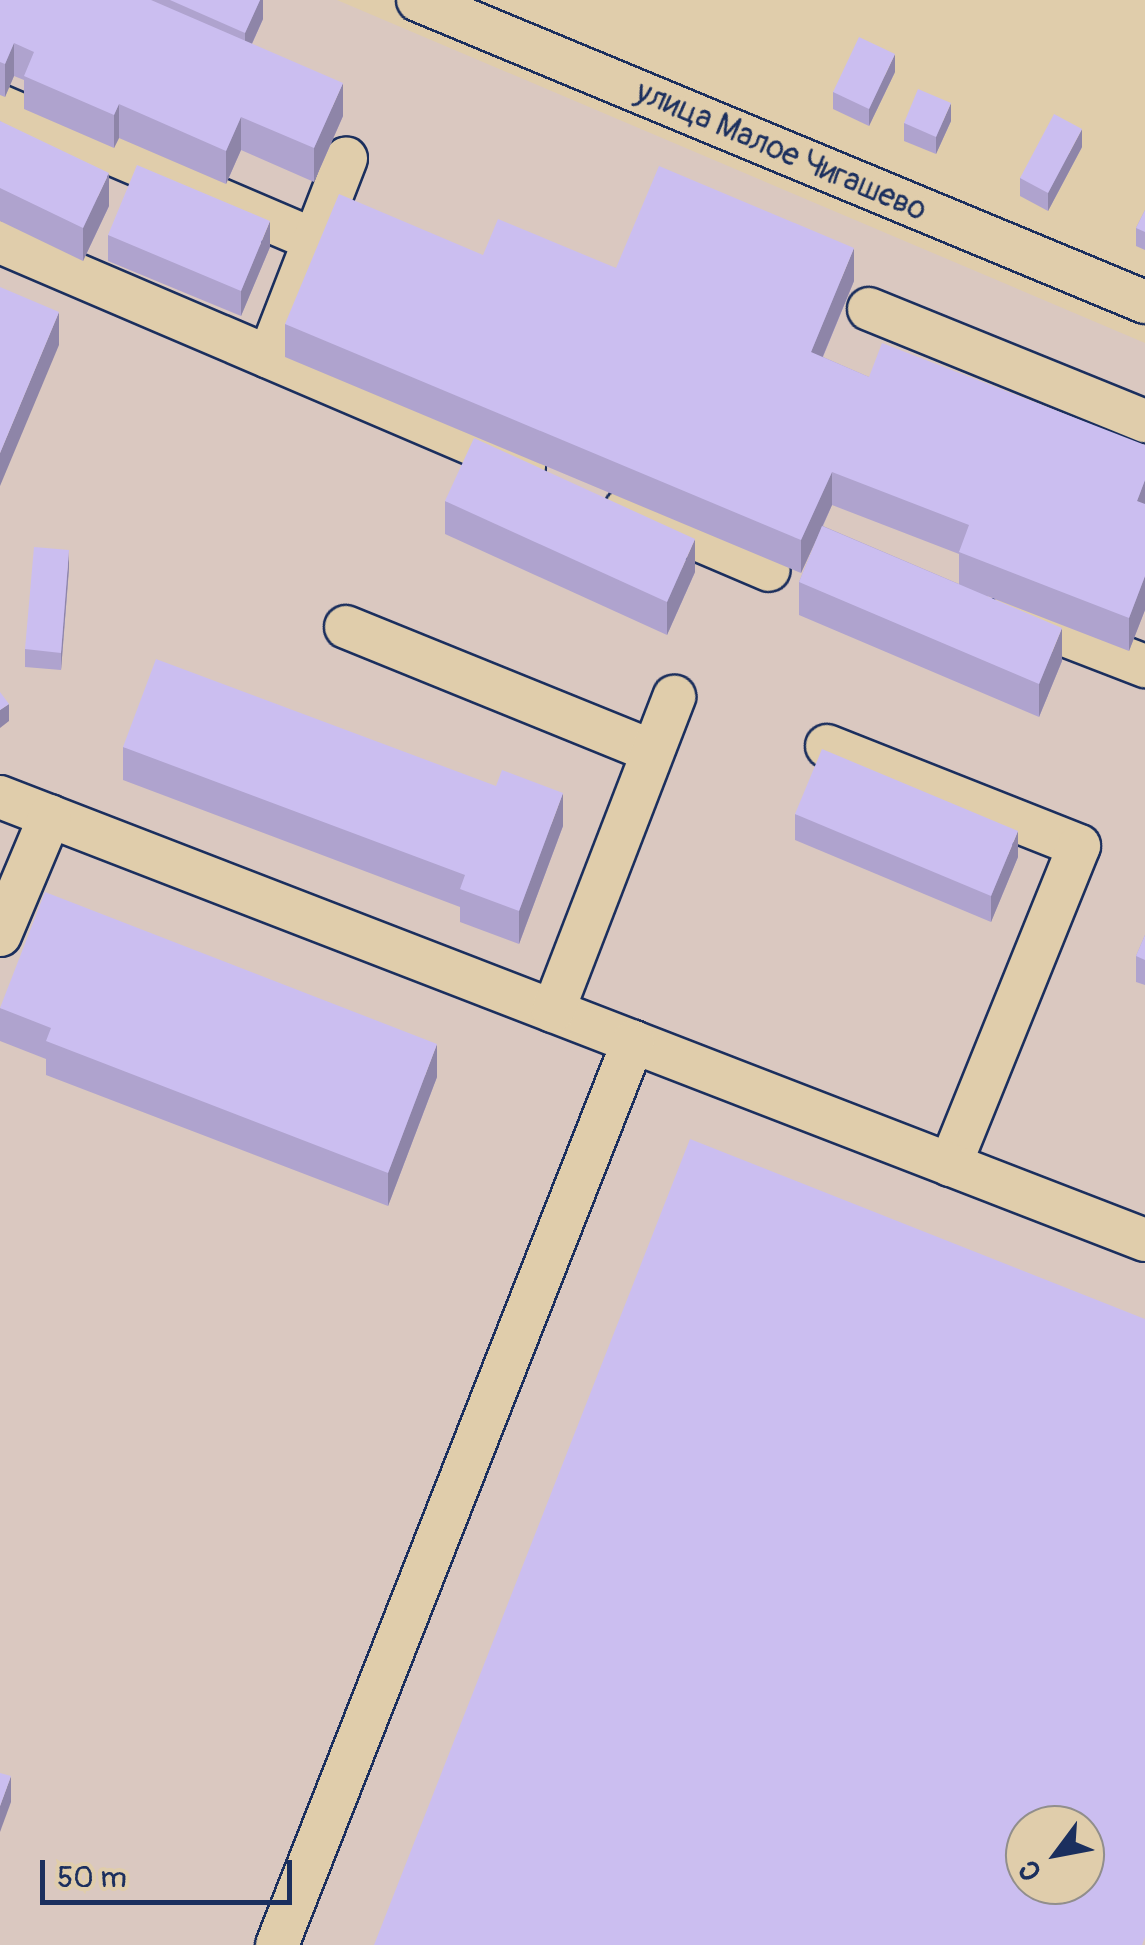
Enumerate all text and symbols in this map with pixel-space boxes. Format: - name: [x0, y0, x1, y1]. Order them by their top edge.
- street label: улица Малое Чигашево: [630, 72, 932, 230]
- north arrow: [1005, 1805, 1105, 1905]
- scale bar: [45, 1840, 298, 1902]
- text: С: [1011, 1854, 1050, 1887]
- text: 50 m: [57, 1859, 127, 1896]

